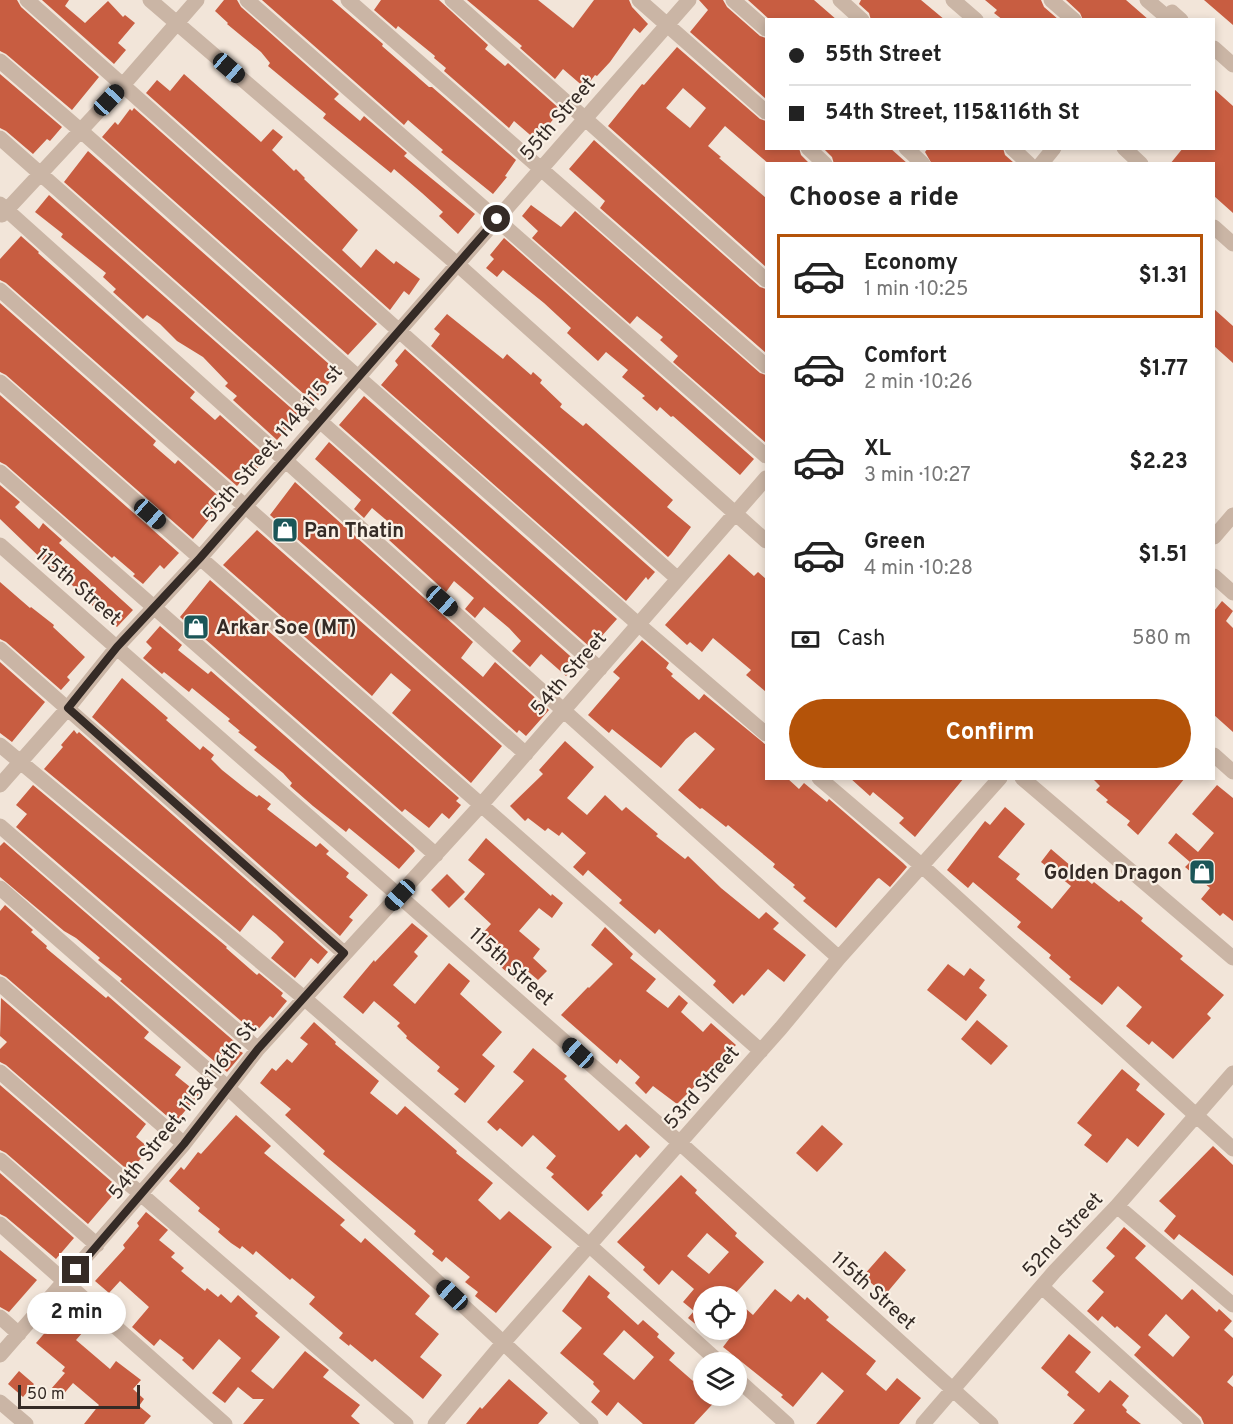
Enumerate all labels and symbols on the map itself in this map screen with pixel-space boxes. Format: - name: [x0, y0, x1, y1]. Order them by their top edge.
- car: [210, 49, 248, 87]
- street label: 55th Street: [515, 72, 602, 167]
- car: [90, 81, 128, 119]
- route start: [483, 205, 510, 232]
- street label: 55th Street, 114&115 st: [198, 360, 349, 529]
- car: [131, 495, 169, 533]
- shop icon: Pan Thatin: [270, 515, 300, 545]
- place label: Pan Thatin: [304, 519, 404, 545]
- street label: 115th Street: [29, 543, 126, 632]
- car: [423, 582, 461, 620]
- shop icon: Arkar Soe (MT): [181, 612, 211, 642]
- place label: Arkar Soe (MT): [216, 616, 356, 642]
- street label: 54th Street: [526, 627, 613, 722]
- shop icon: Golden Dragon: [1187, 857, 1217, 887]
- place label: Golden Dragon: [1044, 861, 1182, 887]
- car: [381, 876, 419, 914]
- street label: 115th Street: [463, 923, 559, 1012]
- street label: 54th Street, 115&116th St: [103, 1017, 264, 1206]
- car: [559, 1034, 597, 1072]
- street label: 53rd Street: [659, 1041, 746, 1136]
- street label: 52nd Street: [1017, 1187, 1109, 1283]
- street label: 115th Street: [825, 1247, 921, 1336]
- route end: [62, 1256, 89, 1283]
- car: [433, 1276, 471, 1314]
- callout: 2 min: [26, 1291, 125, 1333]
- scale bar: [18, 1382, 140, 1410]

